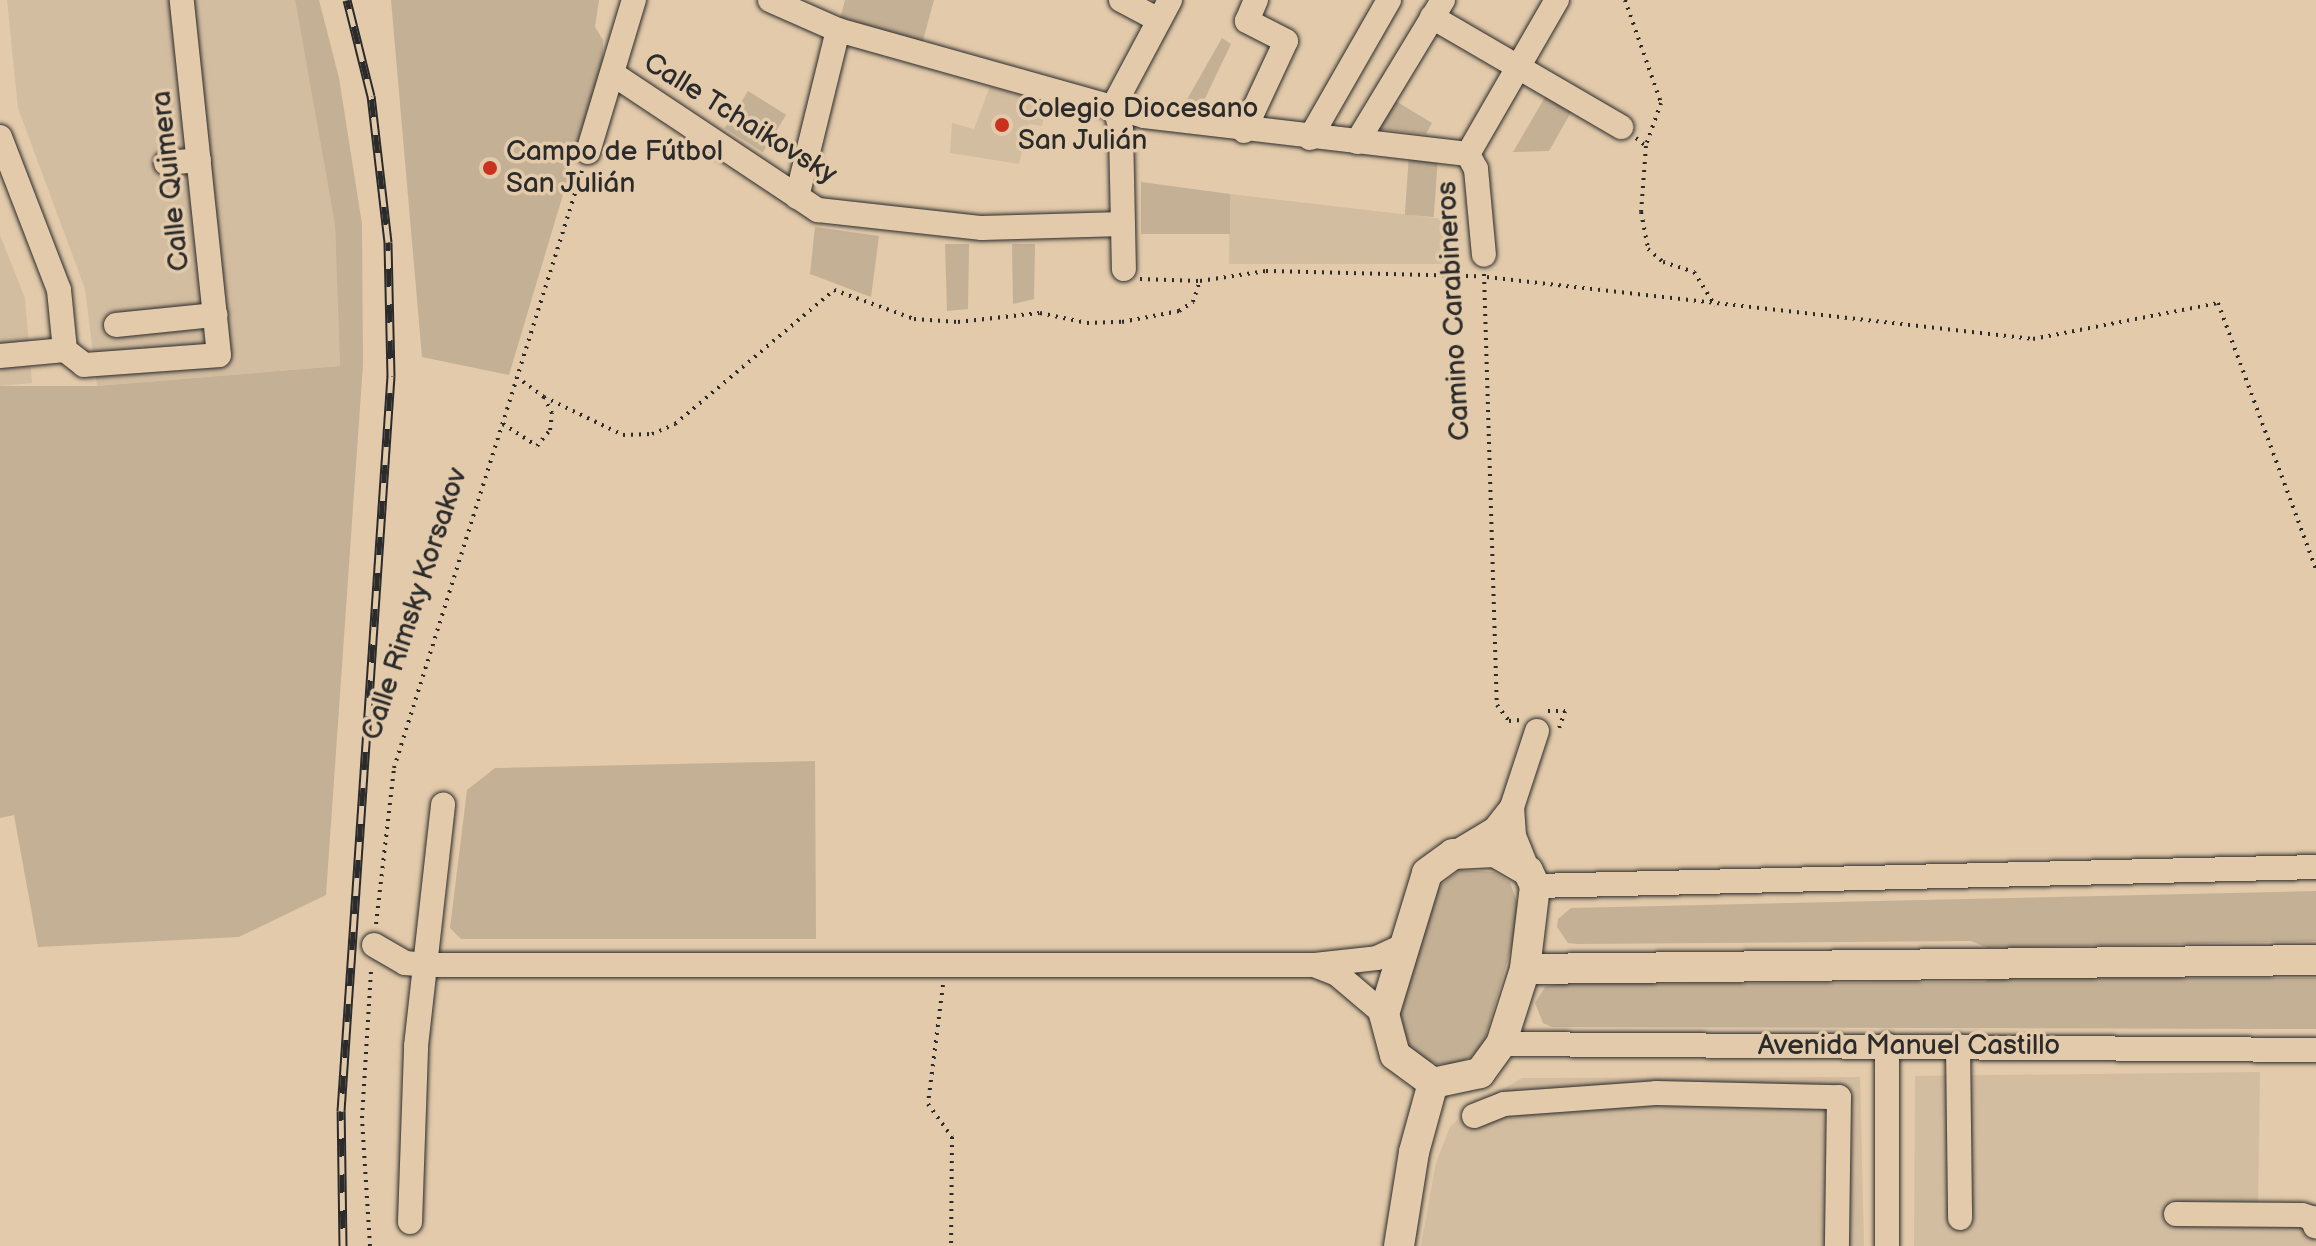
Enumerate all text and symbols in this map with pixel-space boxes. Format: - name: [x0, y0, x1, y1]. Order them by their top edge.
- street label: Calle Tchaikovsky: [637, 46, 843, 192]
- street label: Calle Quimera: [145, 89, 197, 273]
- place label: Colegio Diocesano San Julián: [1018, 92, 1258, 158]
- marker: Colegio Diocesano San Julián: [993, 116, 1011, 134]
- place label: Campo de Fútbol San Julián: [506, 135, 723, 201]
- marker: Campo de Fútbol San Julián: [481, 159, 499, 177]
- street label: Camino Carabineros: [1430, 180, 1478, 442]
- street label: Calle Rimsky Korsakov: [355, 463, 475, 745]
- street label: Avenida Manuel Castillo: [1758, 1029, 2060, 1063]

